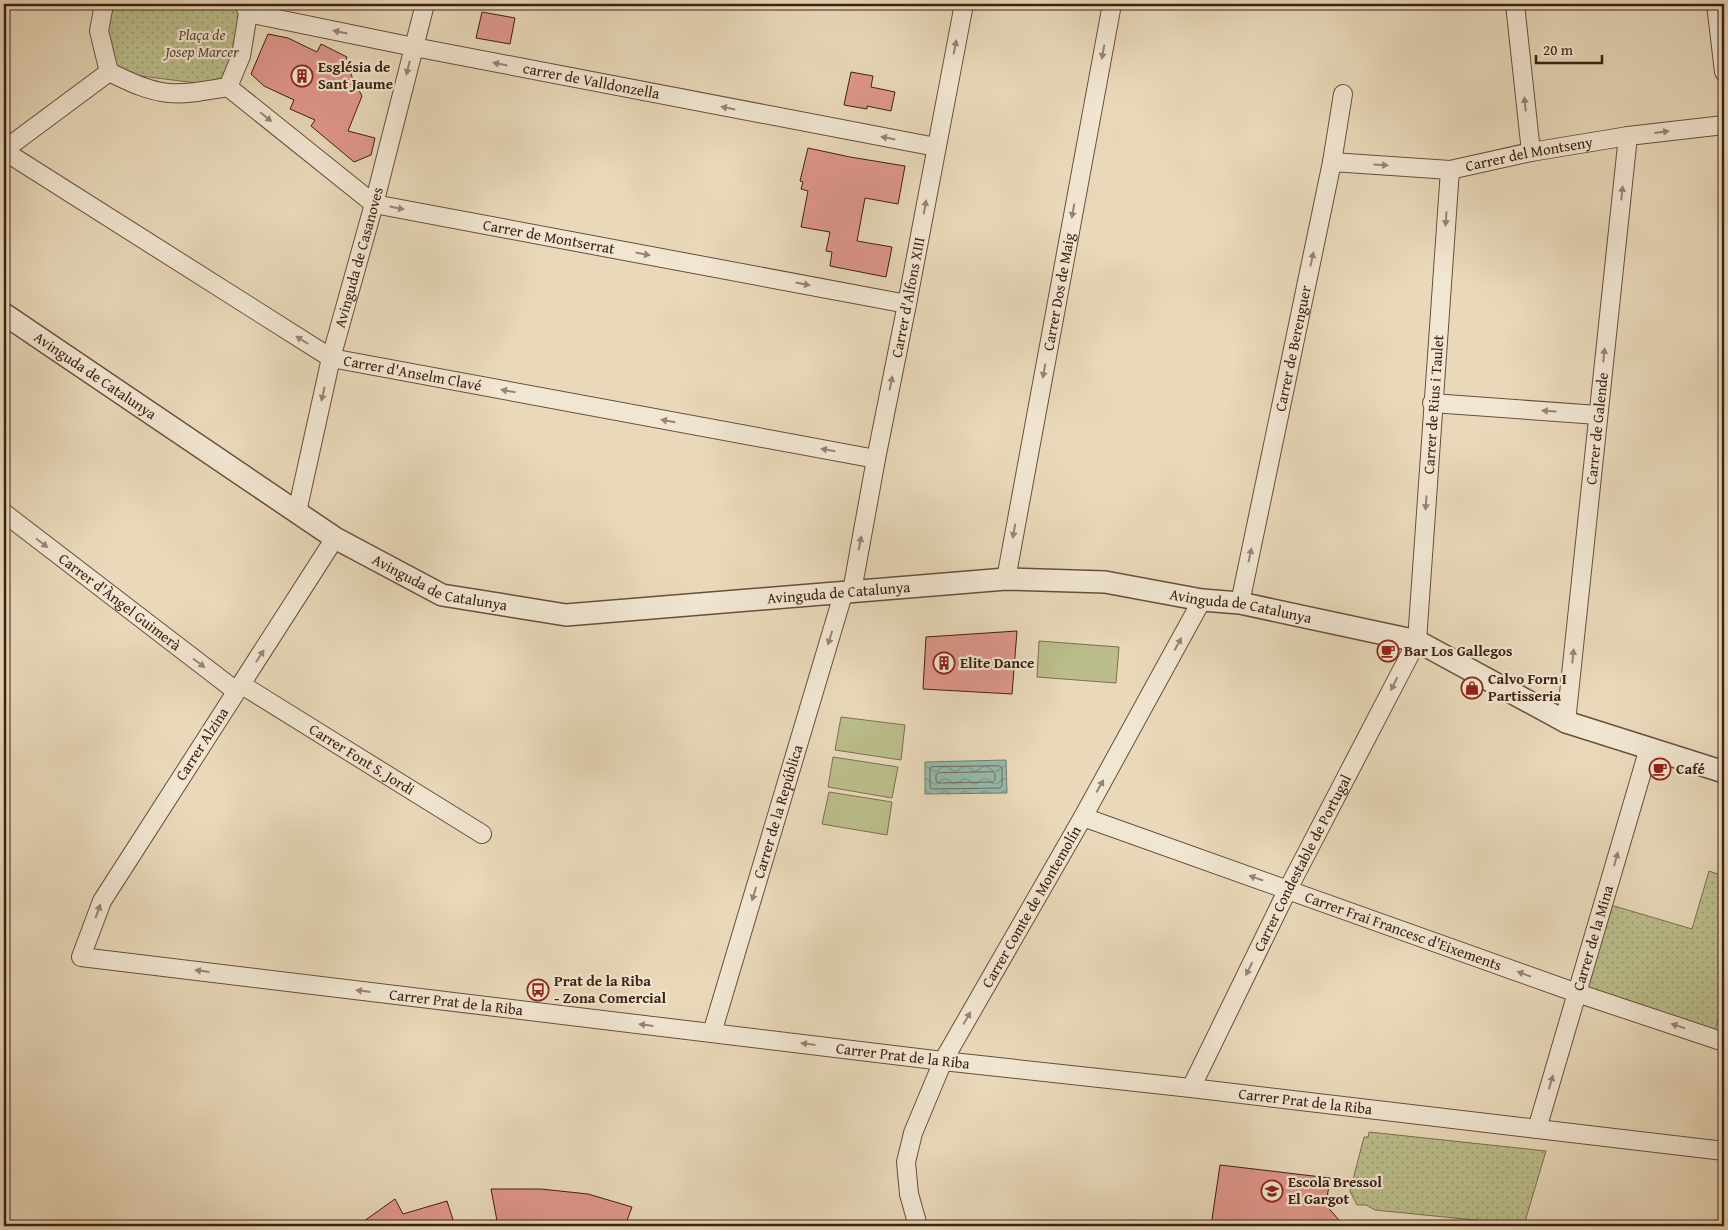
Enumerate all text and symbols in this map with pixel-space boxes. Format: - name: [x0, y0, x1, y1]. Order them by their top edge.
- park label: Plaça de Josep Marcer: [162, 24, 239, 62]
- one-way arrow: [333, 28, 348, 36]
- scale bar: [1536, 32, 1602, 64]
- one-way arrow: [952, 38, 960, 54]
- text: 20 m: [1543, 39, 1574, 60]
- one-way arrow: [1099, 44, 1107, 59]
- place label: Església de Sant Jaume: [318, 56, 393, 94]
- street label: carrer de Valldonzella: [521, 57, 661, 104]
- one-way arrow: [491, 59, 507, 67]
- one-way arrow: [404, 60, 412, 75]
- building icon: Església de Sant Jaume: [290, 64, 314, 88]
- one-way arrow: [1521, 95, 1529, 111]
- one-way arrow: [720, 103, 736, 111]
- one-way arrow: [259, 112, 272, 123]
- one-way arrow: [1654, 128, 1670, 136]
- street label: Carrer del Montseny: [1463, 131, 1595, 176]
- one-way arrow: [879, 134, 895, 142]
- one-way arrow: [1373, 162, 1389, 170]
- street label: Avinguda de Casanoves: [329, 185, 388, 330]
- one-way arrow: [1618, 185, 1626, 201]
- one-way arrow: [921, 199, 929, 214]
- one-way arrow: [1069, 204, 1077, 220]
- one-way arrow: [390, 205, 406, 213]
- one-way arrow: [1442, 211, 1450, 227]
- street label: Carrer de Montserrat: [481, 214, 617, 259]
- street label: Carrer Dos de Maig: [1037, 231, 1080, 352]
- street label: Carrer d'Alfons XIII: [886, 235, 930, 359]
- one-way arrow: [1308, 250, 1316, 266]
- one-way arrow: [635, 251, 651, 259]
- one-way arrow: [795, 281, 811, 289]
- street label: Carrer de Berenguer: [1269, 283, 1316, 413]
- street label: Avinguda de Catalunya: [30, 326, 161, 424]
- street label: Carrer de Rius i Taulet: [1418, 333, 1448, 475]
- one-way arrow: [295, 335, 308, 344]
- one-way arrow: [1600, 347, 1608, 363]
- street label: Carrer d'Anselm Clavé: [342, 350, 483, 396]
- one-way arrow: [1040, 364, 1048, 379]
- street label: Carrer de Galende: [1580, 371, 1613, 486]
- one-way arrow: [888, 375, 896, 391]
- one-way arrow: [319, 387, 327, 402]
- one-way arrow: [501, 387, 516, 395]
- one-way arrow: [1541, 407, 1557, 415]
- one-way arrow: [660, 416, 676, 424]
- one-way arrow: [820, 446, 836, 454]
- one-way arrow: [1421, 495, 1429, 511]
- one-way arrow: [1010, 523, 1018, 539]
- one-way arrow: [856, 535, 864, 550]
- one-way arrow: [36, 537, 49, 548]
- one-way arrow: [1246, 547, 1254, 562]
- street label: Carrer d'Àngel Guimerà: [55, 548, 186, 655]
- street label: Avinguda de Catalunya: [369, 549, 509, 615]
- street label: Avinguda de Catalunya: [766, 576, 911, 609]
- street label: Avinguda de Catalunya: [1168, 583, 1314, 628]
- one-way arrow: [826, 631, 834, 646]
- one-way arrow: [1174, 636, 1182, 651]
- cafe icon: Bar Los Gallegos: [1376, 639, 1400, 663]
- place label: Bar Los Gallegos: [1404, 640, 1513, 661]
- one-way arrow: [1569, 648, 1577, 664]
- one-way arrow: [256, 649, 265, 662]
- building icon: Elite Dance: [932, 651, 956, 675]
- place label: Elite Dance: [960, 652, 1034, 673]
- one-way arrow: [192, 657, 205, 668]
- place label: Calvo Forn I Partisseria: [1488, 668, 1567, 706]
- shop icon: Calvo Forn I Partisseria: [1460, 676, 1484, 700]
- one-way arrow: [1390, 677, 1398, 691]
- street label: Carrer Alzina: [170, 703, 233, 784]
- street label: Carrer Font S. Jordi: [305, 718, 419, 800]
- street label: Carrer de la República: [748, 742, 808, 881]
- cafe icon: Café: [1648, 757, 1672, 781]
- place label: Café: [1676, 758, 1705, 779]
- street label: Carrer Condestable de Portugal: [1248, 770, 1356, 955]
- one-way arrow: [1096, 779, 1104, 793]
- street label: Carrer Comte de Montemolín: [976, 821, 1086, 991]
- one-way arrow: [1613, 851, 1621, 866]
- one-way arrow: [1248, 873, 1263, 881]
- street label: Carrer de la Mina: [1567, 883, 1618, 993]
- street label: Carrer Frai Francesc d'Eixements: [1302, 886, 1505, 975]
- one-way arrow: [749, 887, 757, 902]
- one-way arrow: [94, 903, 102, 918]
- one-way arrow: [1245, 962, 1253, 976]
- one-way arrow: [194, 967, 210, 975]
- one-way arrow: [1517, 969, 1532, 977]
- place label: Prat de la Riba - Zona Comercial: [554, 970, 666, 1008]
- bus stop icon: Prat de la Riba - Zona Comercial: [526, 978, 550, 1002]
- street label: Carrer Prat de la Riba: [388, 983, 524, 1020]
- one-way arrow: [355, 986, 371, 994]
- one-way arrow: [963, 1011, 971, 1026]
- one-way arrow: [638, 1021, 654, 1029]
- one-way arrow: [1670, 1022, 1685, 1030]
- street label: Carrer Prat de la Riba: [835, 1037, 971, 1074]
- one-way arrow: [799, 1040, 815, 1048]
- one-way arrow: [1548, 1074, 1556, 1089]
- street label: Carrer Prat de la Riba: [1237, 1083, 1373, 1119]
- place label: Escola Bressol El Gargot: [1288, 1171, 1382, 1209]
- school or university icon: Escola Bressol El Gargot: [1260, 1179, 1284, 1203]

